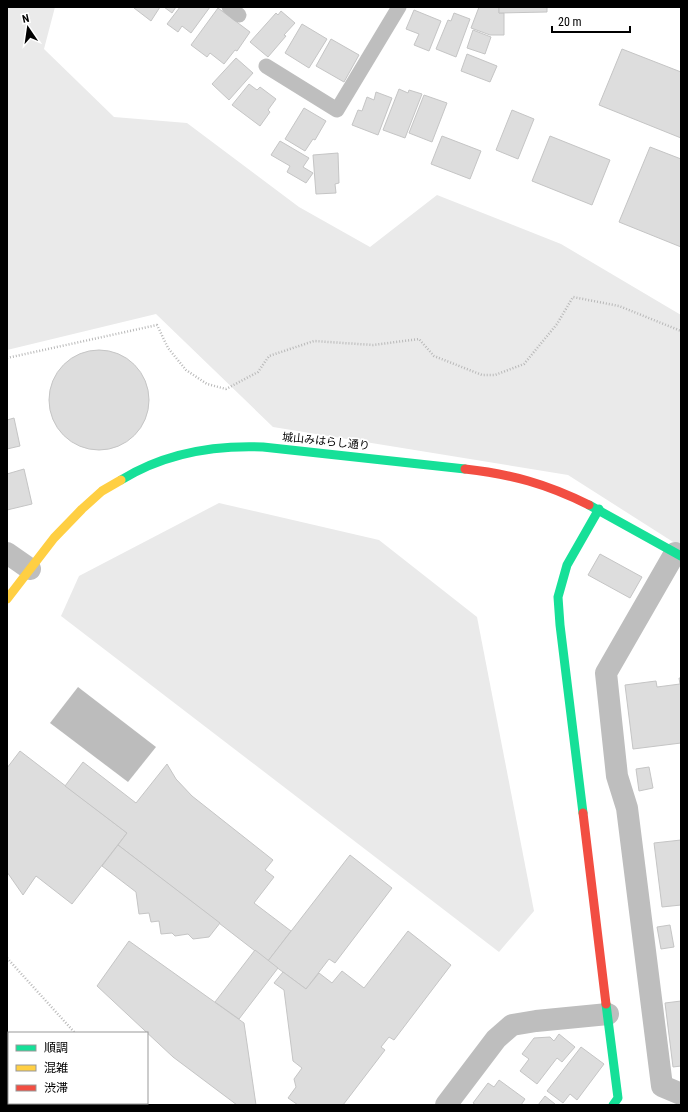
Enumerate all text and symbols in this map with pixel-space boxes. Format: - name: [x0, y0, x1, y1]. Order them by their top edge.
- north arrow: [8, 8, 48, 48]
- scale bar: [552, 8, 630, 34]
- text: N: [21, 12, 31, 26]
- text: 20 m: [558, 15, 582, 29]
- street label: 城山みはらし通り: [282, 430, 370, 453]
- legend: [8, 1032, 148, 1104]
- text: 順調: [44, 1041, 68, 1055]
- text: 混雑: [44, 1061, 68, 1075]
- text: 渋滞: [44, 1081, 68, 1095]

